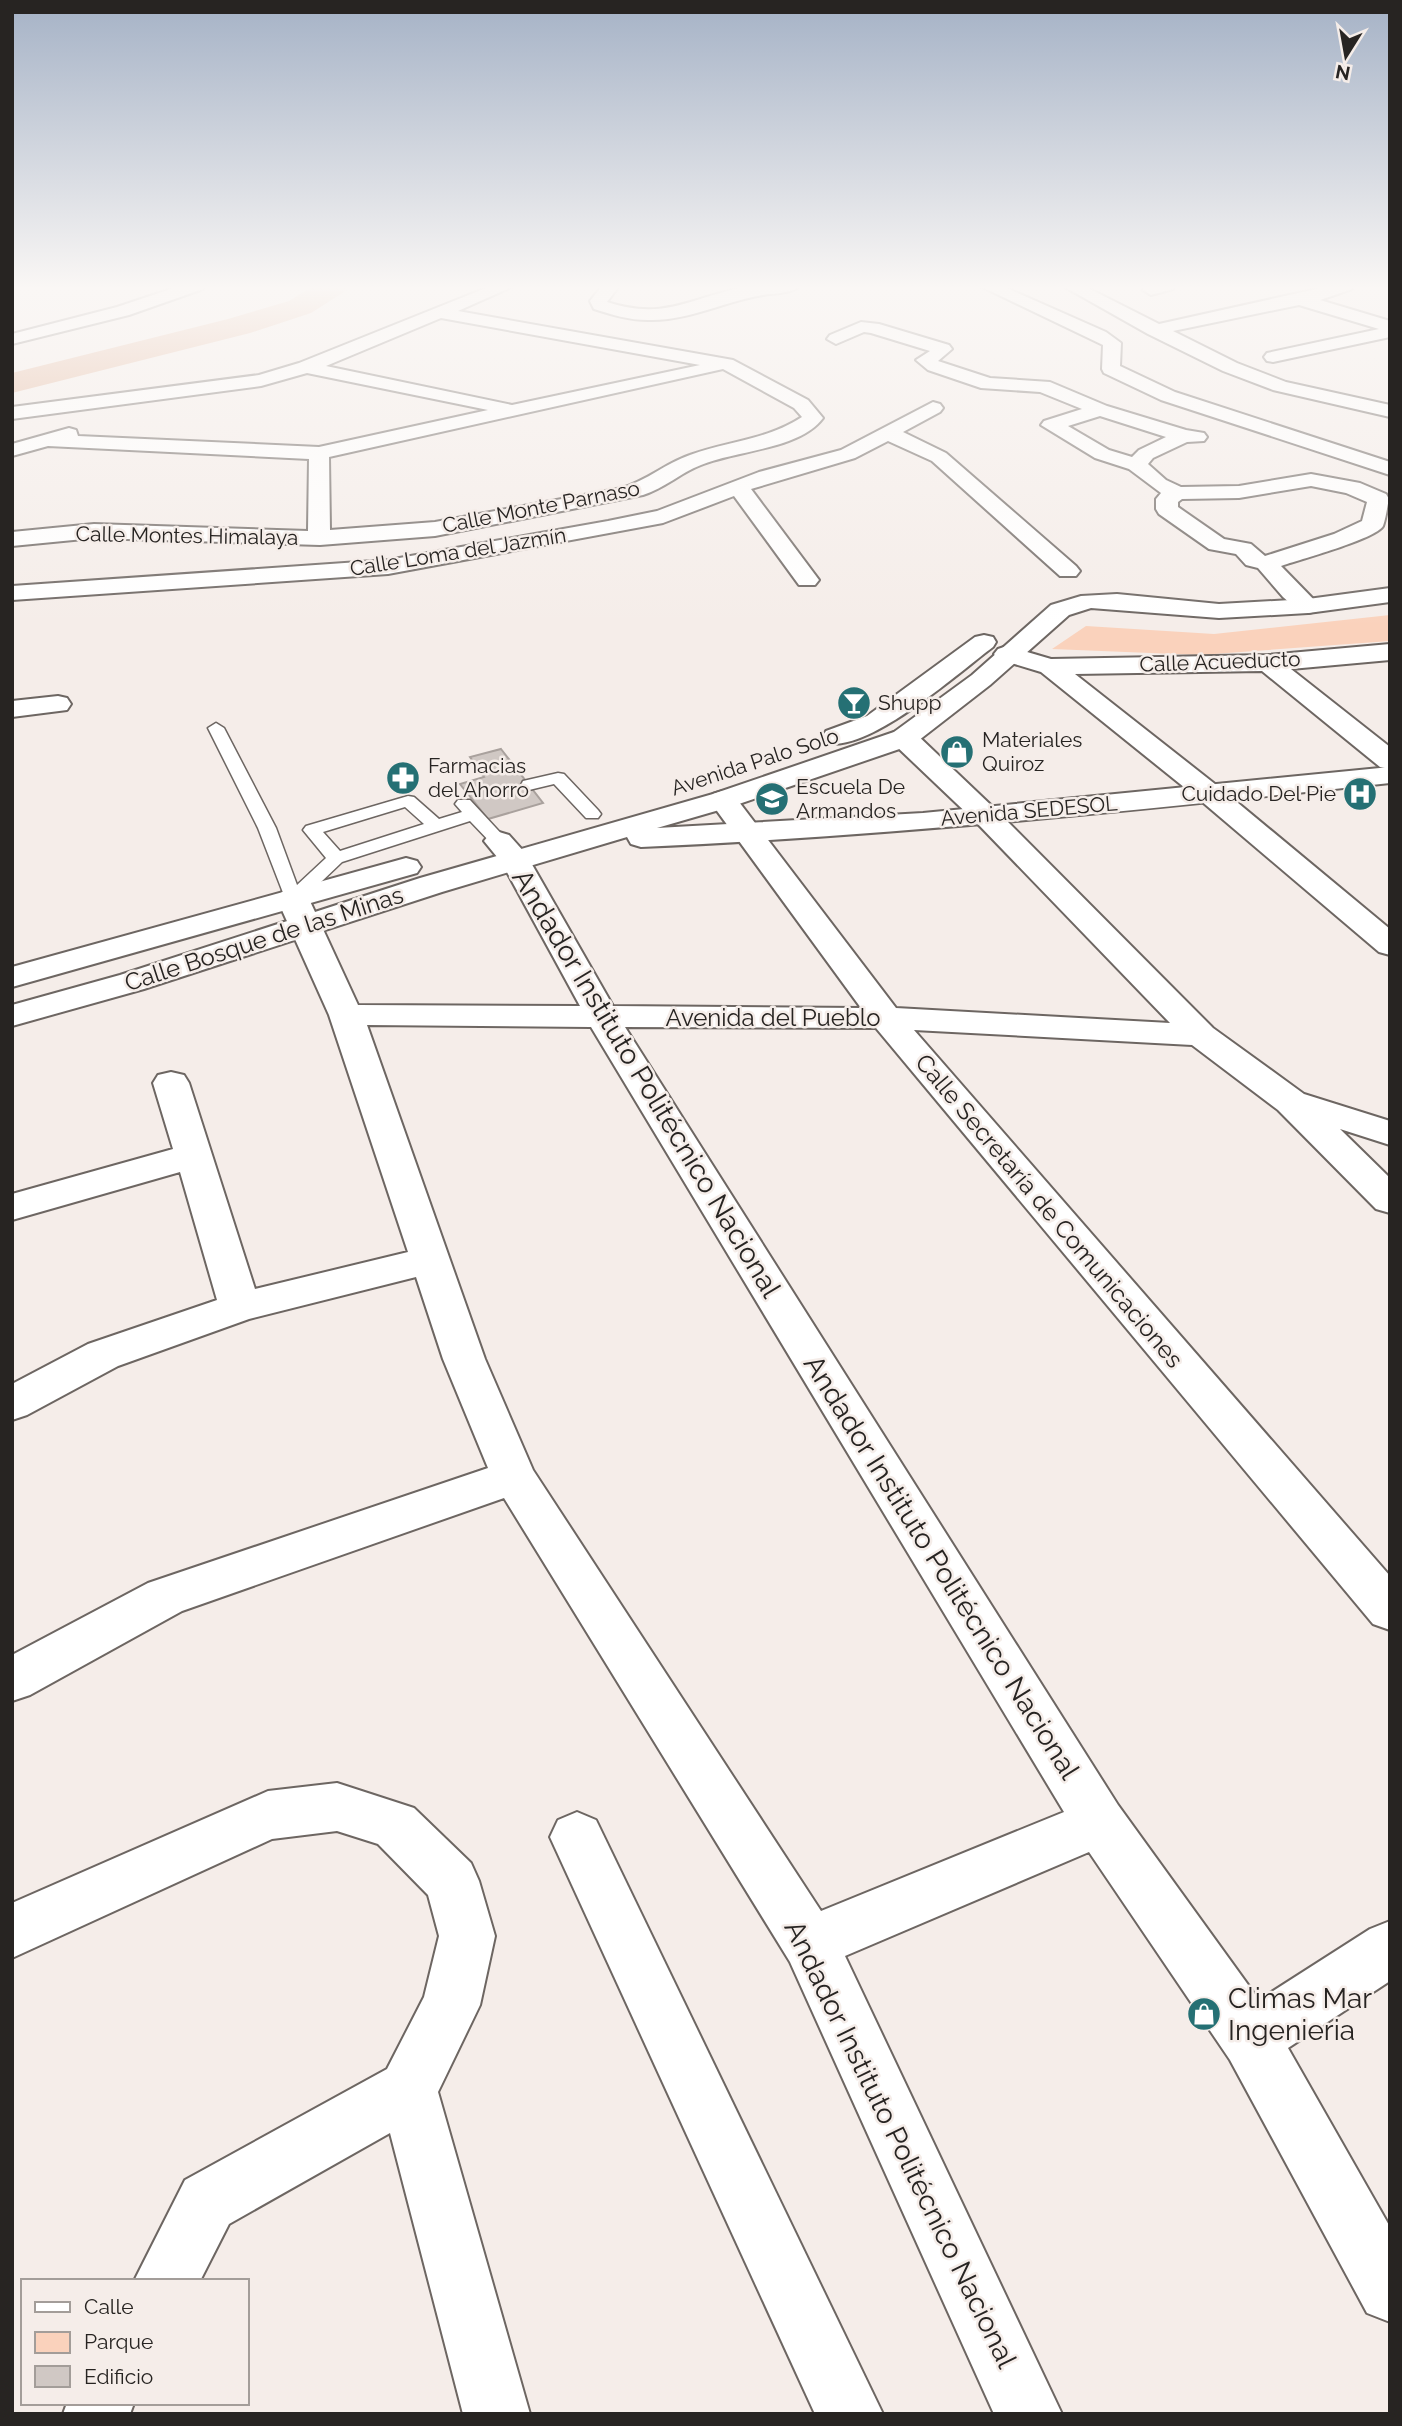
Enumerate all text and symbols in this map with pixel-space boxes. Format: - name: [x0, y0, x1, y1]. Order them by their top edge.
- north arrow: [1311, 21, 1381, 91]
- text: N: [1334, 61, 1352, 85]
- street label: Calle Monte Parnaso: [440, 475, 642, 538]
- street label: Calle Montes Himalaya: [75, 521, 299, 550]
- street label: Calle Loma del Jazmín: [348, 522, 568, 581]
- street label: Calle Acueducto: [1139, 646, 1301, 677]
- bar icon: Shupp: [835, 684, 873, 722]
- place label: Shupp: [878, 690, 941, 715]
- street label: Avenida Palo Solo: [668, 723, 842, 800]
- place label: Materiales Quiroz: [982, 727, 1082, 776]
- shop icon: Materiales Quiroz: [938, 733, 976, 771]
- place label: Farmacias del Ahorro: [428, 753, 529, 802]
- pharmacy icon: Farmacias del Ahorro: [384, 759, 422, 797]
- place label: Escuela De Armandos: [796, 774, 905, 823]
- hospital icon: Cuidado Del Pie: [1341, 775, 1379, 813]
- school or university icon: Escuela De Armandos: [753, 780, 791, 818]
- place label: Cuidado Del Pie: [1181, 781, 1336, 806]
- street label: Avenida SEDESOL: [940, 790, 1118, 831]
- street label: Andador Instituto Politécnico Nacional: [505, 863, 788, 1304]
- street label: Calle Bosque de las Minas: [121, 880, 407, 997]
- street label: Avenida del Pueblo: [665, 1003, 881, 1032]
- street label: Calle Secretaría de Comunicaciones: [910, 1048, 1189, 1373]
- street label: Andador Instituto Politécnico Nacional: [797, 1349, 1087, 1786]
- street label: Andador Instituto Politécnico Nacional: [778, 1915, 1024, 2374]
- place label: Climas Mar Ingenieria: [1228, 1982, 1372, 2047]
- shop icon: Climas Mar Ingenieria: [1185, 1995, 1223, 2033]
- legend: [21, 2279, 248, 2405]
- text: Calle: [84, 2294, 134, 2319]
- text: Parque: [84, 2329, 153, 2354]
- text: Edificio: [84, 2364, 153, 2389]

